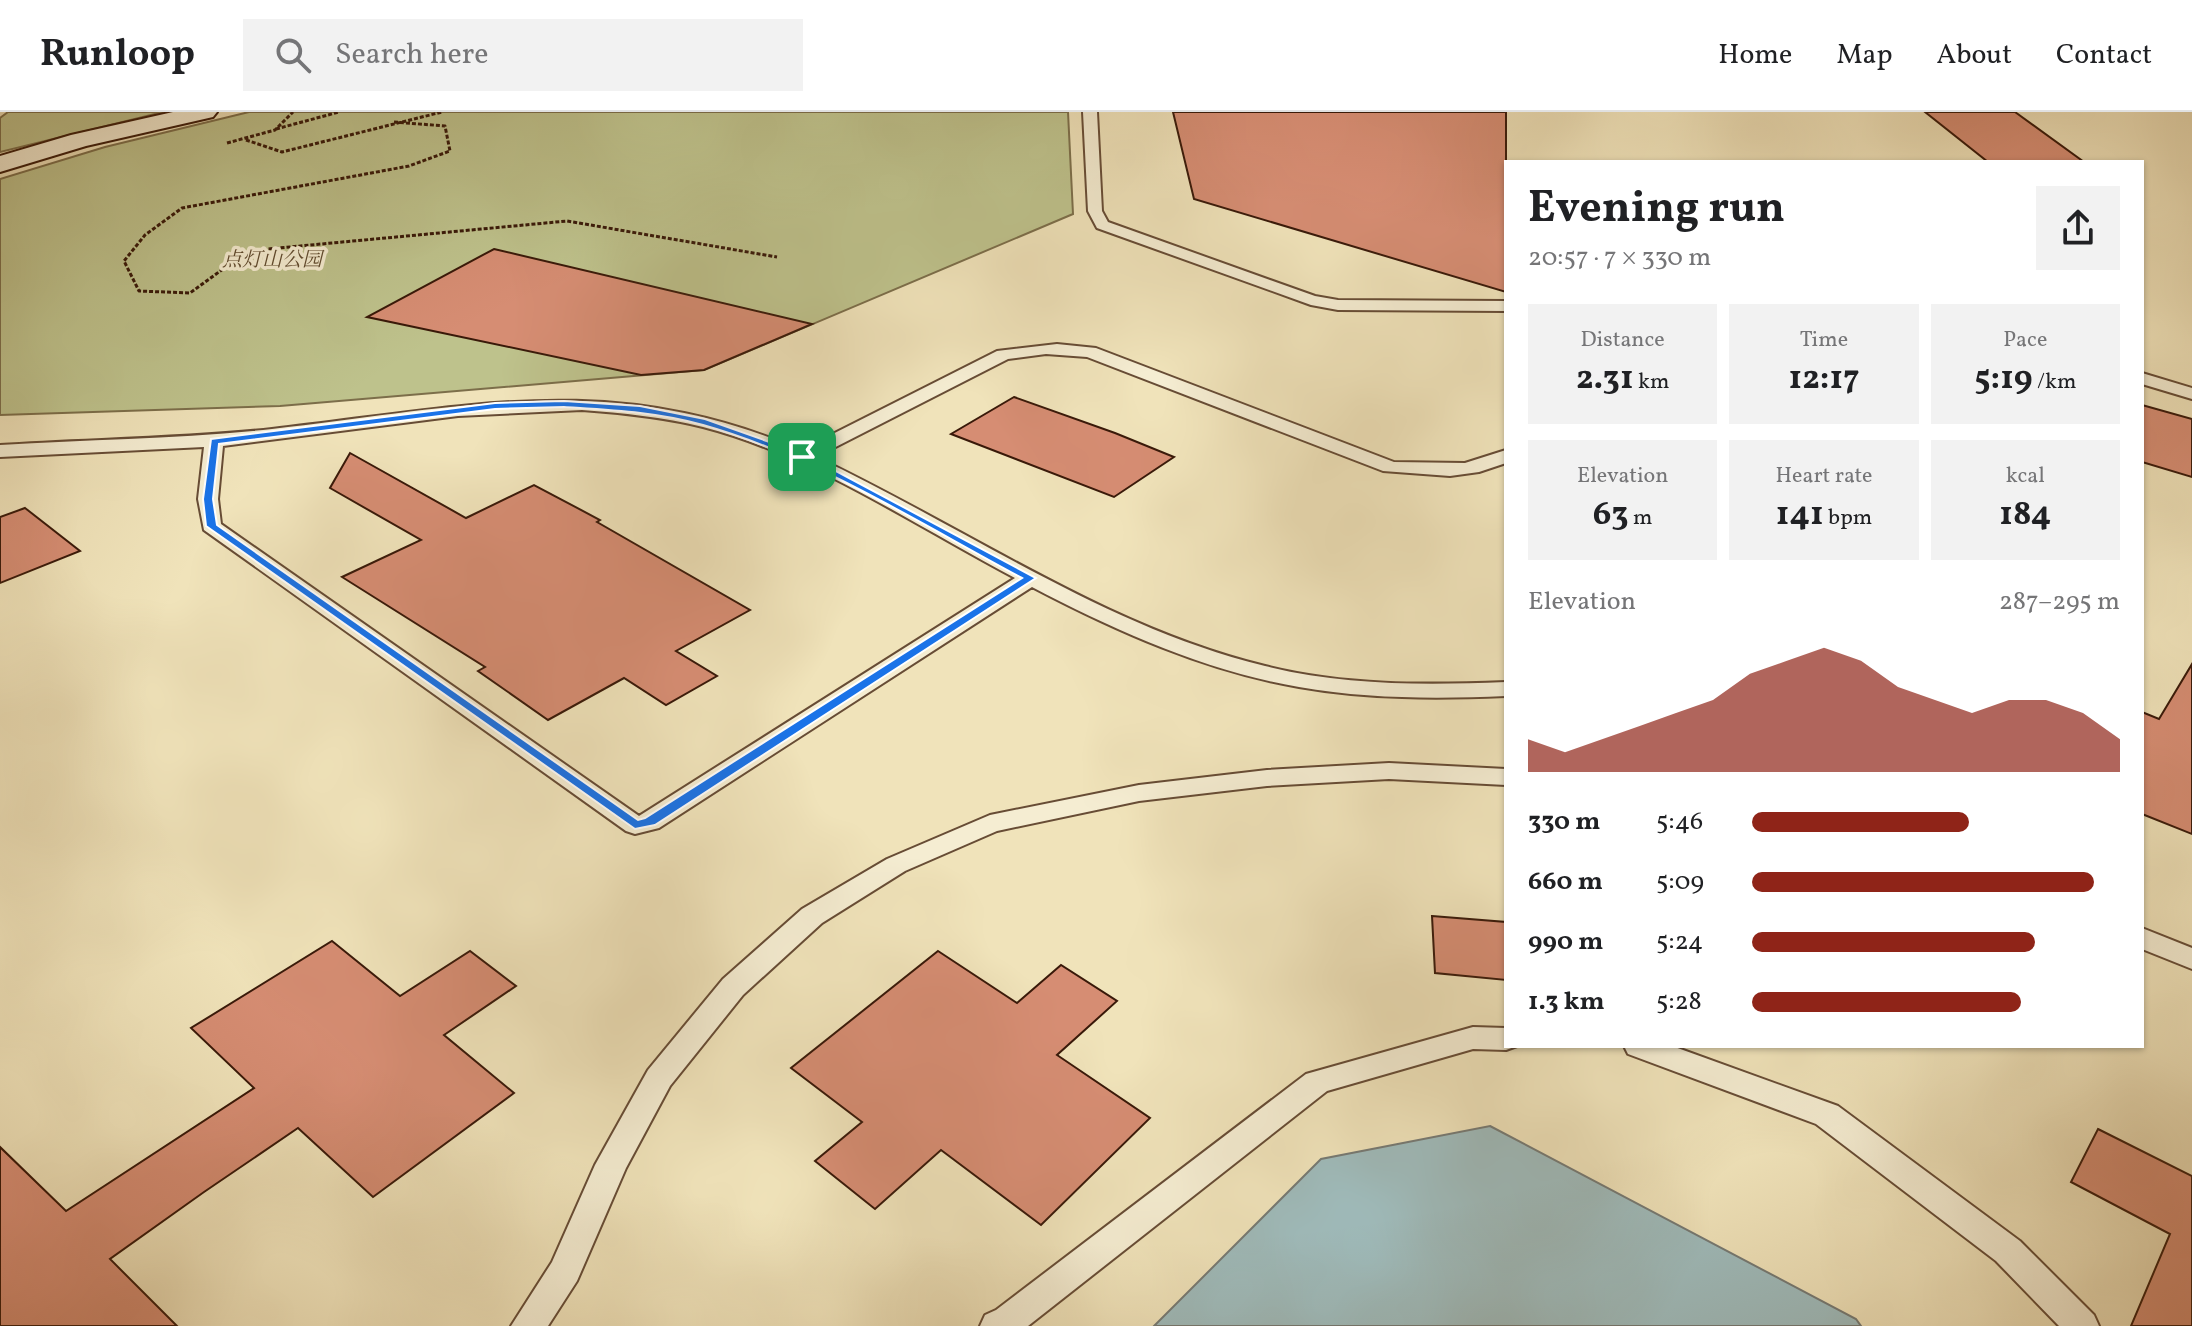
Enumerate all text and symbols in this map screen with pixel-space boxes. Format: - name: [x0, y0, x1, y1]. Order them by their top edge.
- search box: [243, 19, 803, 91]
- text: Runloop: [40, 29, 195, 82]
- icon: search: [271, 33, 315, 77]
- text: Search here: [335, 34, 489, 76]
- text: Home: [1718, 36, 1792, 75]
- text: Map: [1836, 36, 1892, 75]
- text: About: [1936, 36, 2012, 75]
- text: Contact: [2056, 36, 2152, 75]
- text: Evening run: [1528, 179, 1785, 240]
- button: share: [2036, 186, 2120, 270]
- text: 20:57 · 7 × 330 m: [1528, 240, 1711, 276]
- park label: 点灯山公园: [222, 247, 325, 275]
- text: Distance: [1581, 325, 1665, 356]
- text: Time: [1800, 325, 1848, 356]
- text: Pace: [2003, 325, 2047, 356]
- text: 2.31: [1576, 356, 1634, 403]
- text: 12:17: [1789, 356, 1859, 403]
- text: 5:19: [1974, 356, 2033, 403]
- text: km: [1634, 367, 1669, 398]
- text: /km: [2033, 367, 2076, 398]
- pin: [768, 423, 836, 491]
- icon: arrive: [780, 435, 824, 479]
- text: Elevation: [1577, 461, 1668, 492]
- text: Heart rate: [1775, 461, 1873, 492]
- text: kcal: [2006, 461, 2045, 492]
- text: 63: [1593, 492, 1629, 539]
- text: 141: [1776, 492, 1824, 539]
- text: 184: [1999, 492, 2051, 539]
- text: m: [1629, 503, 1653, 534]
- text: bpm: [1824, 503, 1872, 534]
- text: Elevation: [1528, 584, 1636, 620]
- text: 287–295 m: [1999, 584, 2120, 620]
- text: 330 m: [1528, 804, 1600, 840]
- text: 5:46: [1656, 804, 1703, 840]
- text: 660 m: [1528, 864, 1603, 900]
- text: 5:09: [1656, 864, 1704, 900]
- text: 990 m: [1528, 924, 1603, 960]
- text: 5:24: [1656, 924, 1703, 960]
- text: 1.3 km: [1528, 984, 1605, 1020]
- text: 5:28: [1656, 984, 1702, 1020]

